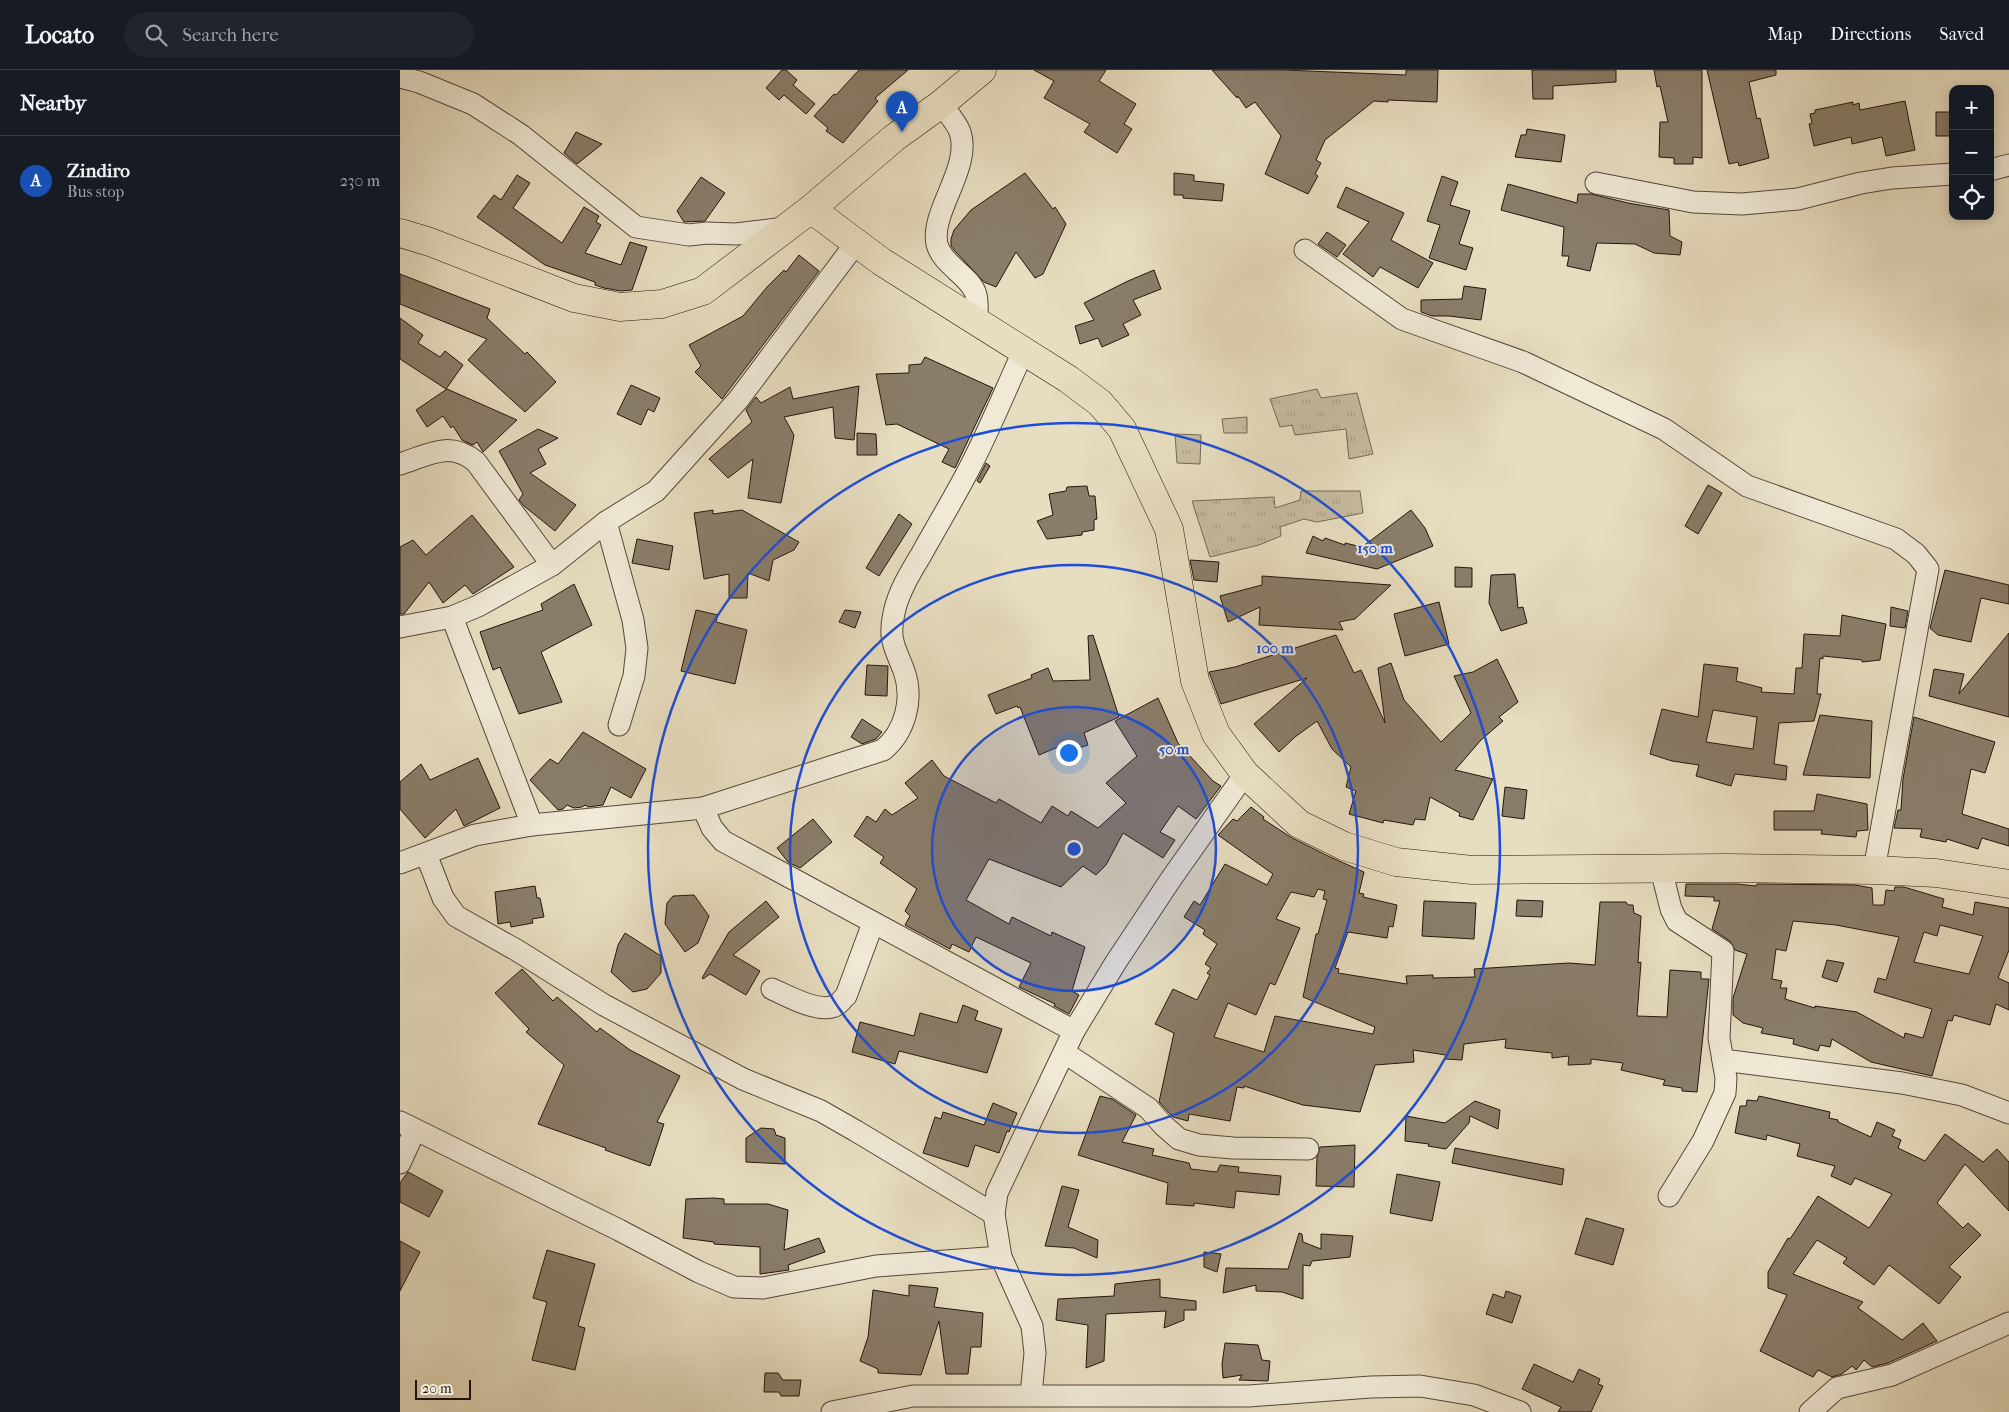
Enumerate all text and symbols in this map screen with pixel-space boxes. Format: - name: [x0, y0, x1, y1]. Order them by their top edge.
- search box: [124, 12, 474, 57]
- text: Locato: [25, 21, 94, 49]
- icon: search: [142, 21, 170, 49]
- text: Search here: [182, 24, 279, 46]
- text: Map: [1768, 24, 1802, 45]
- text: Directions: [1830, 24, 1911, 45]
- text: Saved: [1939, 24, 1984, 45]
- map controls: [1949, 85, 1994, 220]
- button: +: [1949, 85, 1994, 130]
- text: Nearby: [20, 91, 86, 115]
- pin: A: [886, 91, 918, 132]
- button: −: [1949, 130, 1994, 175]
- text: Zindiro: [67, 160, 130, 182]
- text: A: [31, 171, 41, 190]
- text: 230 m: [340, 171, 380, 190]
- button: locate: [1949, 175, 1994, 220]
- text: Bus stop: [67, 182, 124, 201]
- text: 150 m: [1357, 539, 1393, 557]
- text: 100 m: [1256, 639, 1294, 657]
- your location: [1056, 740, 1082, 766]
- text: 50 m: [1159, 740, 1190, 758]
- centre of rings: [1065, 840, 1083, 858]
- scale bar: [415, 1377, 471, 1400]
- text: 20 m: [422, 1380, 452, 1397]

